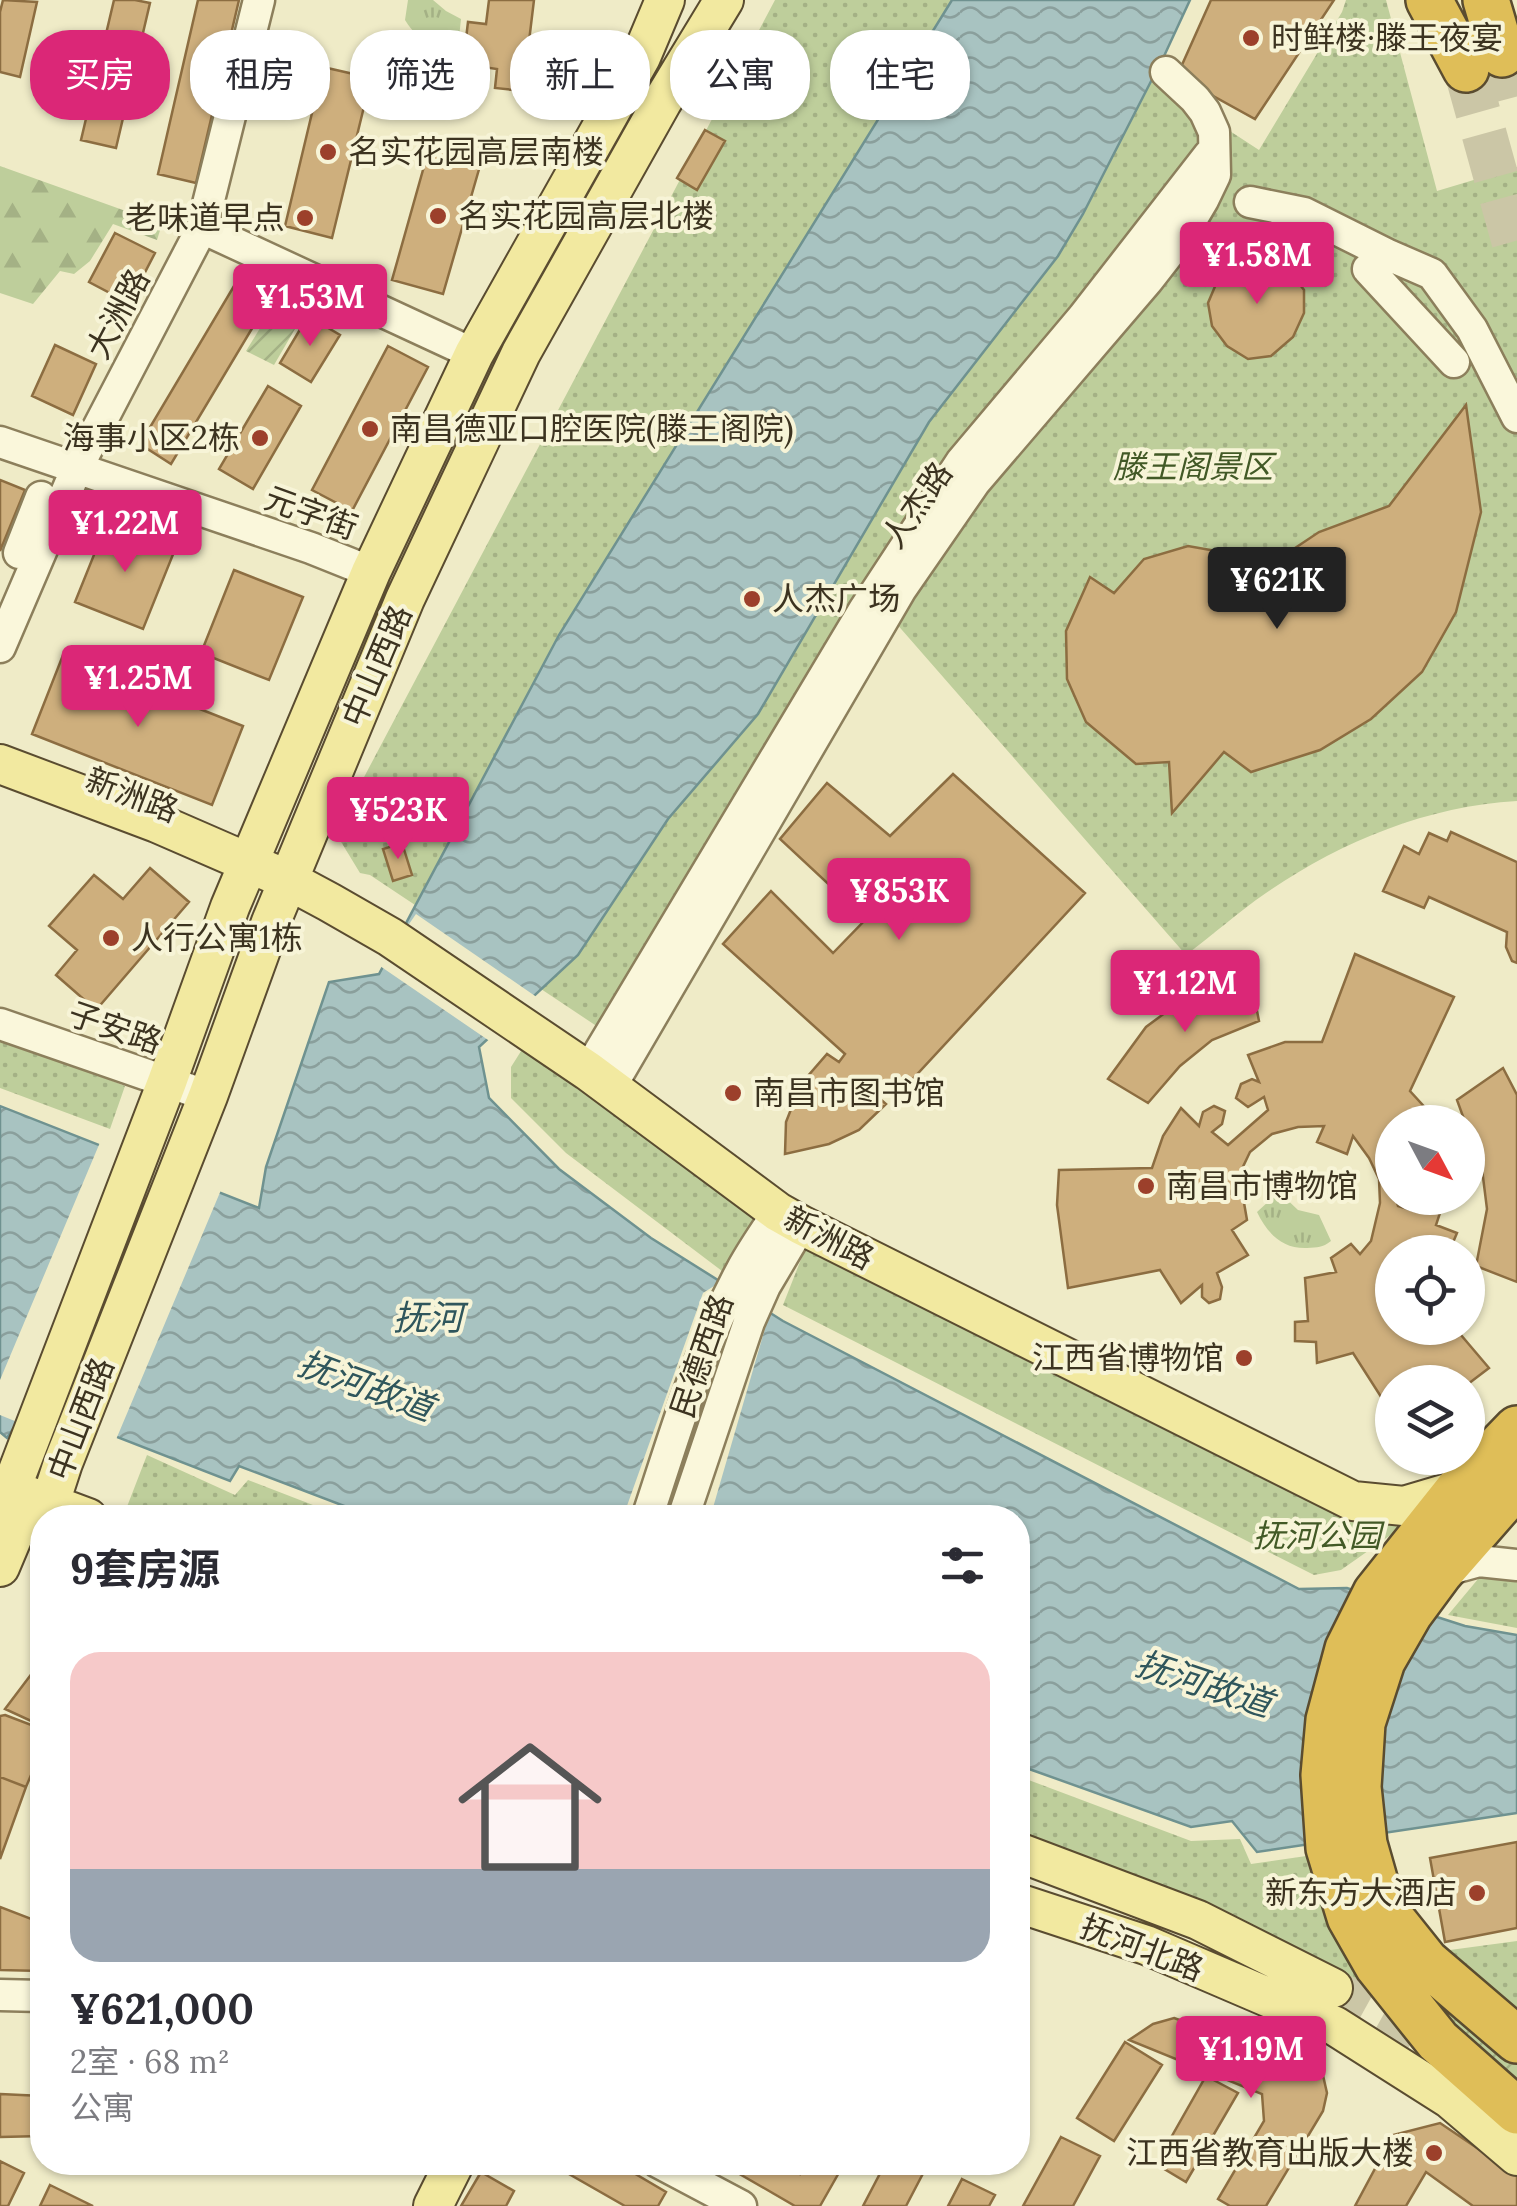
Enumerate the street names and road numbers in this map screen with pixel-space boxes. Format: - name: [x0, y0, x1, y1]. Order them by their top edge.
- street label: 大洲路: [77, 262, 158, 366]
- street label: 人杰路: [872, 454, 961, 556]
- street label: 元字街: [259, 477, 363, 548]
- street label: 中山西路: [333, 599, 420, 733]
- street label: 新洲路: [80, 758, 184, 831]
- street label: 子安路: [63, 993, 167, 1063]
- street label: 新洲路: [777, 1197, 881, 1278]
- street label: 民德西路: [661, 1289, 742, 1423]
- street label: 中山西路: [38, 1352, 123, 1486]
- street label: 抚河北路: [1075, 1905, 1209, 1990]

